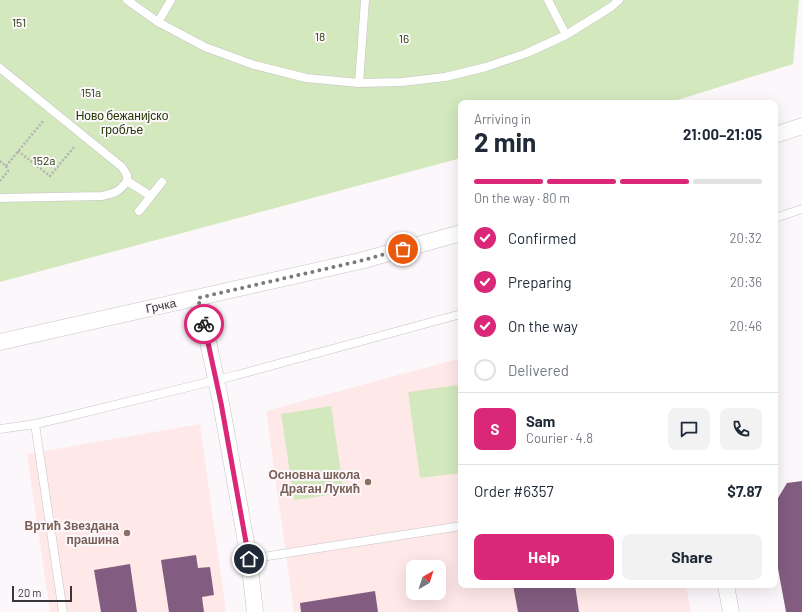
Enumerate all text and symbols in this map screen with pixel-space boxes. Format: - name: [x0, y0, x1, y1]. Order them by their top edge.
- park label: 151: [12, 15, 26, 29]
- park label: 18: [315, 29, 325, 43]
- park label: 16: [399, 31, 409, 45]
- park label: 151a: [81, 85, 101, 99]
- park label: Ново бежанијско гробље: [76, 108, 169, 137]
- text: Arriving in: [474, 111, 531, 127]
- text: 21:00–21:05: [683, 125, 762, 143]
- text: 2 min: [474, 126, 536, 157]
- park label: 152a: [33, 153, 55, 167]
- text: On the way · 80 m: [474, 190, 570, 206]
- icon: check: [474, 227, 496, 249]
- text: Confirmed: [508, 229, 576, 247]
- text: 20:32: [730, 230, 762, 246]
- pin: [386, 232, 420, 266]
- icon: bag: [392, 238, 414, 260]
- icon: check: [474, 271, 496, 293]
- text: Preparing: [508, 273, 572, 291]
- text: 20:36: [730, 274, 762, 290]
- street label: Грчка: [144, 295, 178, 316]
- courier: [184, 304, 224, 344]
- icon: bike: [193, 313, 215, 335]
- icon: check: [474, 315, 496, 337]
- text: On the way: [508, 317, 578, 335]
- text: 20:46: [729, 318, 762, 334]
- text: Delivered: [508, 361, 569, 379]
- button: chat: [668, 408, 710, 450]
- button: phone: [720, 408, 762, 450]
- text: Sam: [526, 412, 555, 430]
- text: S: [491, 420, 499, 438]
- text: Courier · 4.8: [526, 430, 593, 446]
- place label: Основна школа Драган Лукић: [269, 467, 360, 496]
- marker: Основна школа Драган Лукић: [363, 477, 373, 487]
- text: Order #6357: [474, 482, 554, 500]
- text: $7.87: [727, 482, 762, 500]
- place label: Вртић Звездана прашина: [25, 518, 119, 547]
- marker: Вртић Звездана прашина: [122, 528, 132, 538]
- button: Help: [474, 534, 614, 580]
- button: Share: [622, 534, 762, 580]
- pin: [232, 542, 266, 576]
- icon: home: [238, 548, 260, 570]
- north arrow: [406, 560, 446, 600]
- map controls: [406, 560, 446, 600]
- scale bar: [12, 584, 72, 603]
- text: 20 m: [18, 586, 41, 599]

